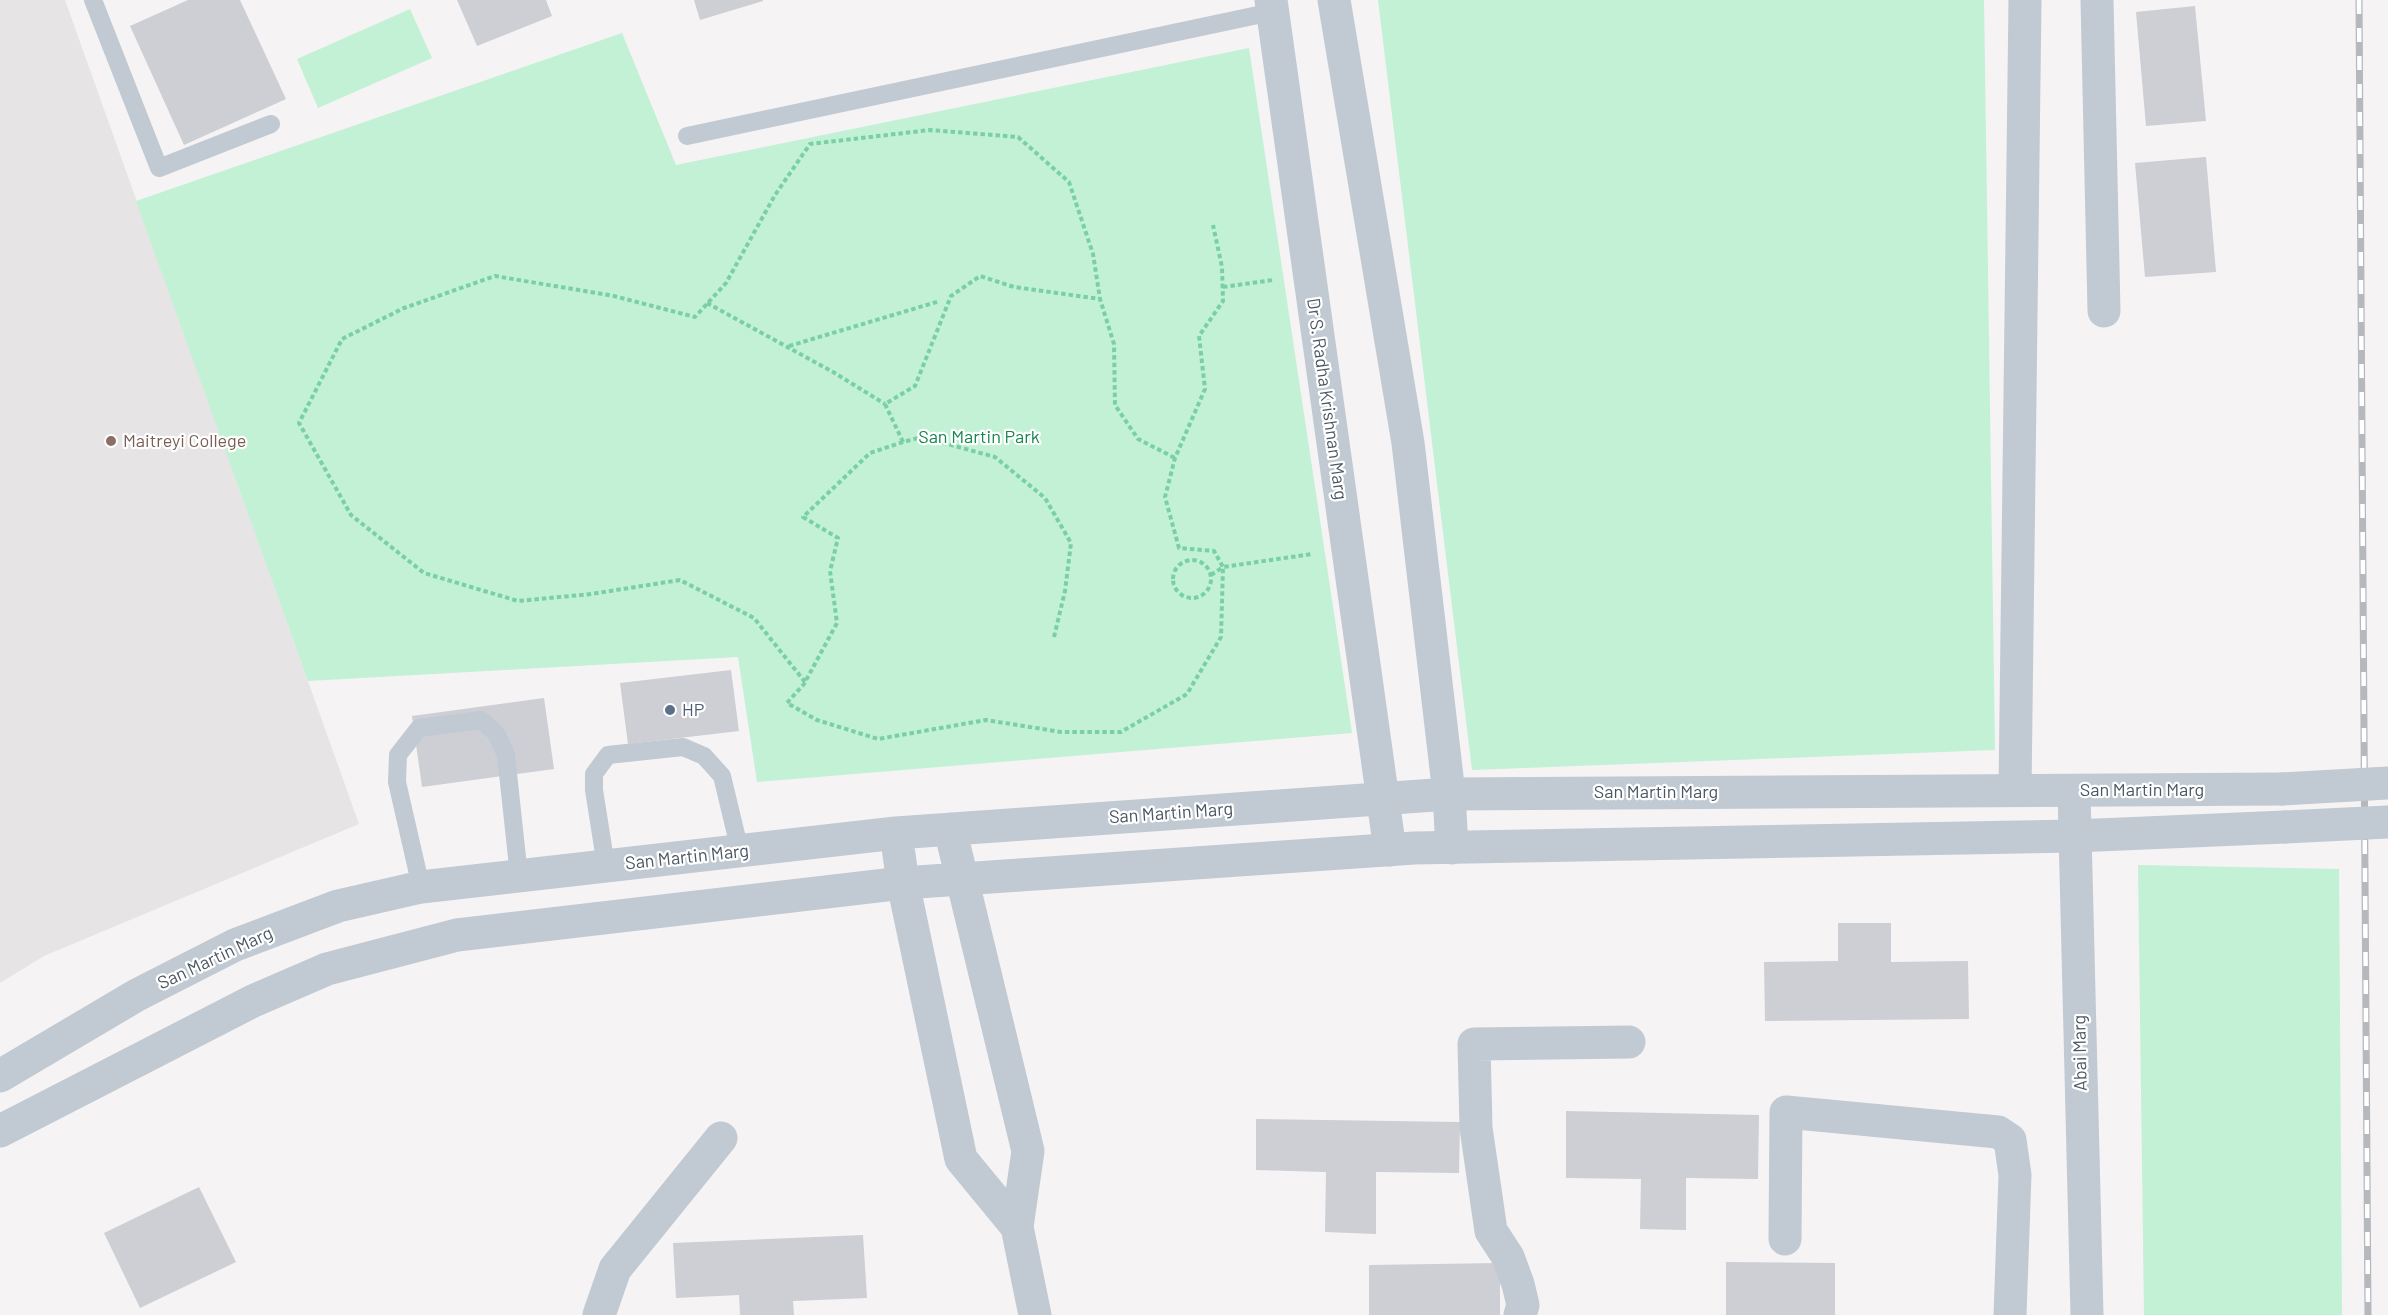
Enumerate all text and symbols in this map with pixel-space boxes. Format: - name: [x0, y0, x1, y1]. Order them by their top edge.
- street label: Dr S. Radha Krishnan Marg: [1302, 297, 1352, 501]
- park label: San Martin Park: [918, 426, 1040, 448]
- place label: Maitreyi College: [123, 430, 246, 452]
- marker: Maitreyi College: [104, 434, 118, 448]
- place label: HP: [682, 699, 704, 721]
- marker: HP: [663, 703, 677, 717]
- street label: San Martin Marg: [2080, 779, 2204, 801]
- street label: San Martin Marg: [1594, 781, 1718, 803]
- street label: San Martin Marg: [1108, 798, 1234, 828]
- street label: San Martin Marg: [624, 840, 750, 874]
- street label: San Martin Marg: [154, 922, 276, 994]
- street label: Abai Marg: [2069, 1015, 2091, 1091]

